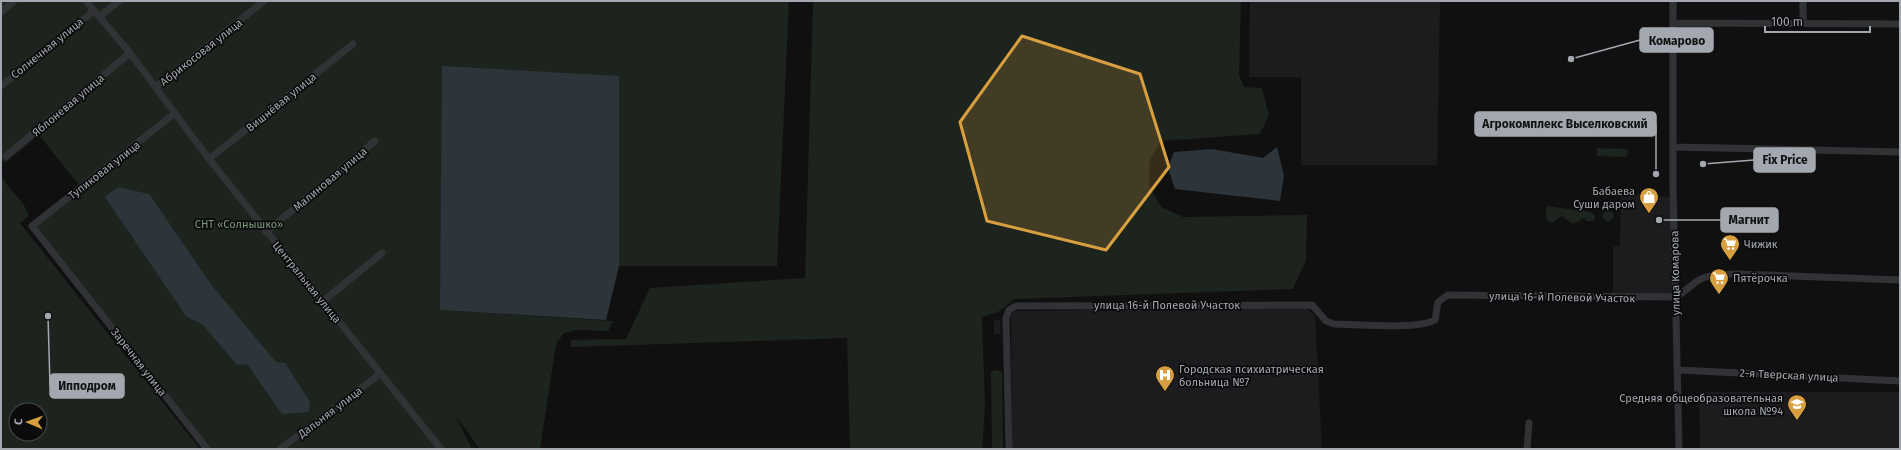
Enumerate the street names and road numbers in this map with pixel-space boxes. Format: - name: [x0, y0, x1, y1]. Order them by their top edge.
- street label: Солнечная улица: [9, 15, 86, 82]
- street label: Абрикосовая улица: [158, 16, 245, 89]
- street label: Вишнёвая улица: [244, 70, 319, 135]
- street label: Яблоневая улица: [30, 72, 107, 139]
- street label: Тупиковая улица: [66, 138, 143, 202]
- street label: Малиновая улица: [291, 145, 370, 214]
- street label: улица Комарова: [1668, 231, 1683, 315]
- street label: Центральная улица: [270, 239, 344, 326]
- street label: улица 16-й Полевой Участок: [1489, 290, 1635, 305]
- street label: улица 16-й Полевой Участок: [1094, 299, 1240, 312]
- street label: Заречная улица: [108, 326, 169, 399]
- street label: 2-я Тверская улица: [1739, 366, 1839, 385]
- street label: Дальняя улица: [295, 384, 365, 441]

